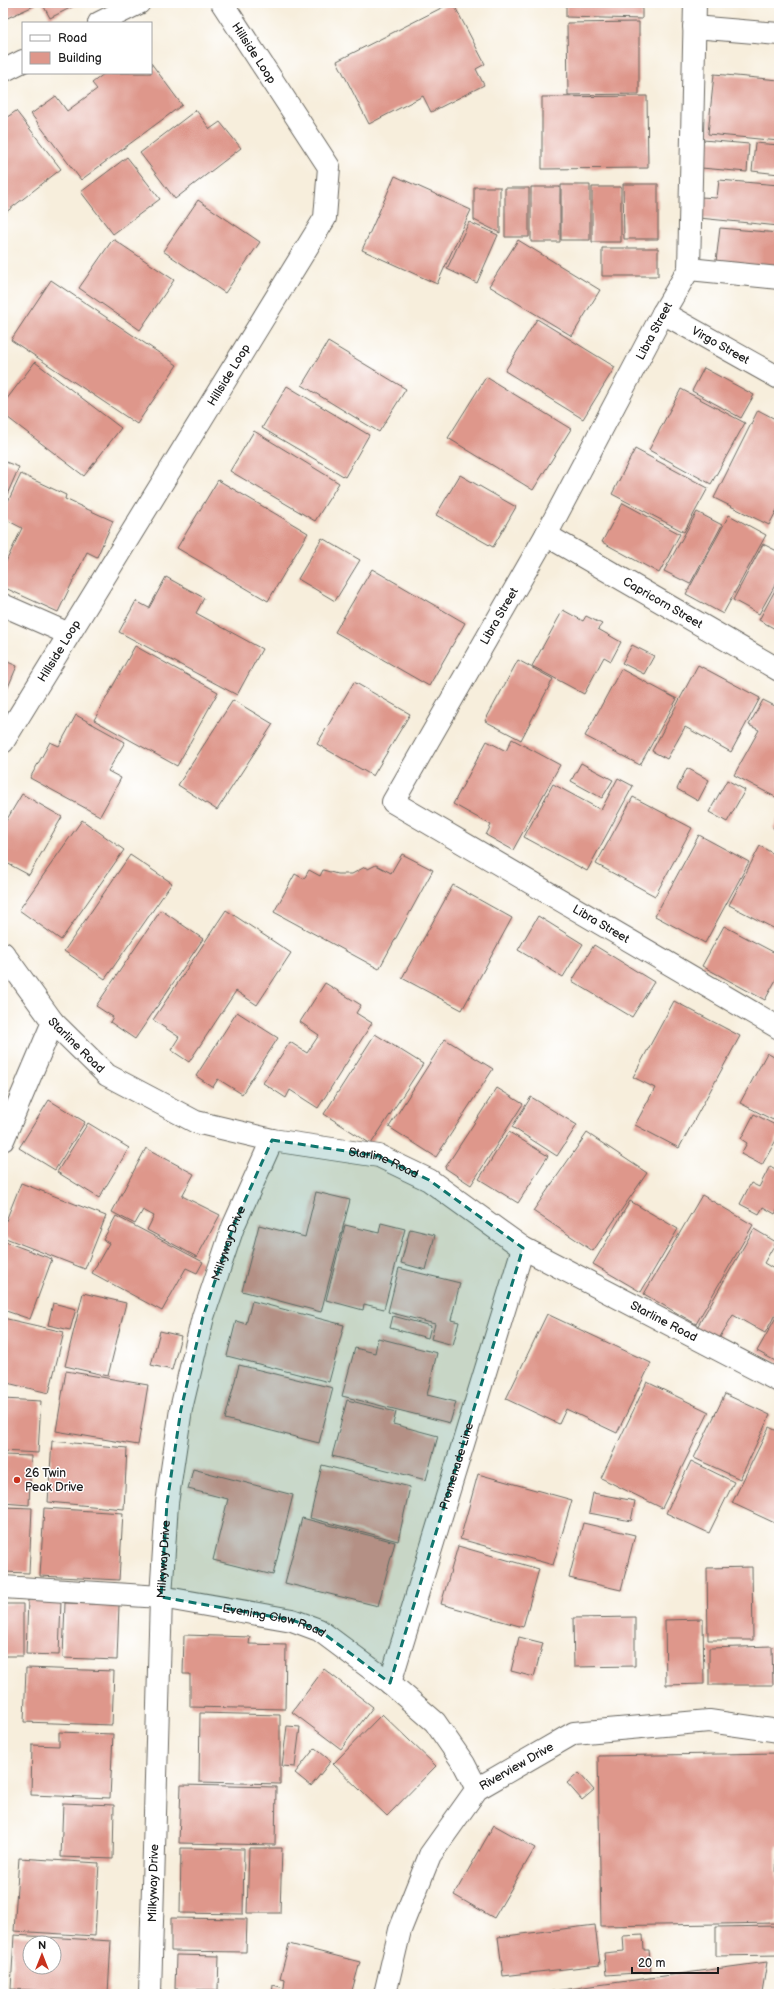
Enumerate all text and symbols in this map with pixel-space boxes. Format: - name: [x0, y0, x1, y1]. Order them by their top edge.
- street label: Hillside Loop: [228, 20, 279, 87]
- legend: [22, 22, 152, 74]
- text: Road: [58, 31, 87, 46]
- text: Building: [58, 51, 102, 66]
- street label: Libra Street: [633, 299, 676, 363]
- street label: Virgo Street: [689, 323, 752, 368]
- street label: Hillside Loop: [204, 341, 254, 409]
- street label: Capricorn Street: [620, 574, 705, 632]
- street label: Libra Street: [477, 585, 522, 647]
- street label: Hillside Loop: [35, 617, 84, 685]
- street label: Libra Street: [570, 902, 632, 947]
- street label: Starline Road: [44, 1015, 108, 1076]
- street label: Starline Road: [348, 1145, 421, 1182]
- street label: Milkyway Drive: [209, 1204, 249, 1283]
- street label: Starline Road: [628, 1298, 700, 1345]
- street label: Promenade Line: [437, 1421, 477, 1511]
- place label: 26 Twin Peak Drive: [25, 1466, 83, 1495]
- marker: 26 Twin Peak Drive: [12, 1475, 22, 1485]
- street label: Milkyway Drive: [154, 1520, 174, 1599]
- street label: Evening Glow Road: [221, 1601, 329, 1641]
- street label: Riverview Drive: [477, 1739, 556, 1794]
- street label: Milkyway Drive: [145, 1844, 162, 1922]
- north arrow: [22, 1935, 62, 1975]
- text: N: [38, 1939, 46, 1952]
- scale bar: [632, 1949, 718, 1975]
- text: 20 m: [638, 1956, 665, 1971]

